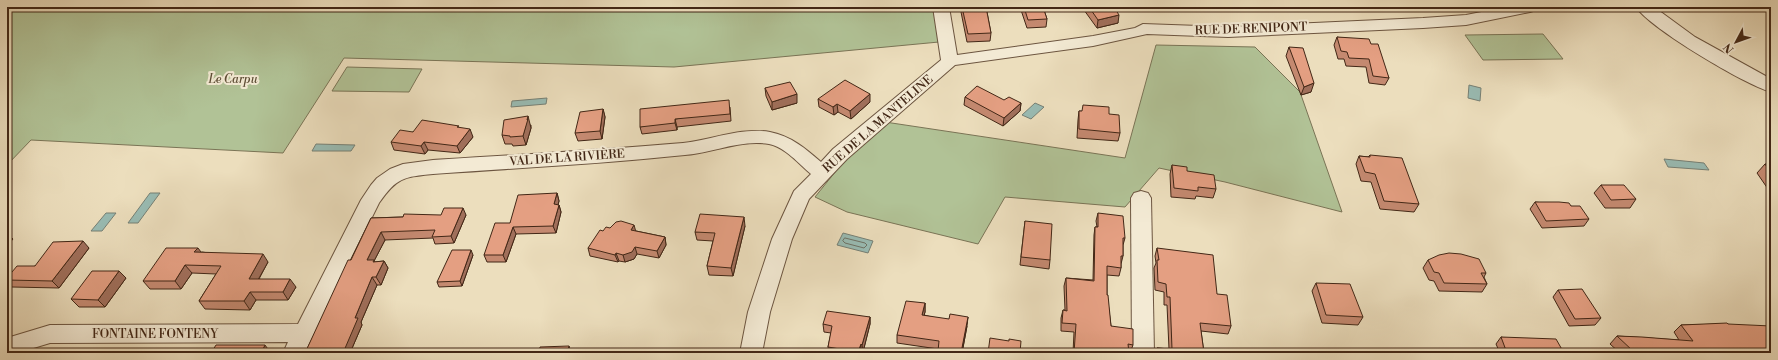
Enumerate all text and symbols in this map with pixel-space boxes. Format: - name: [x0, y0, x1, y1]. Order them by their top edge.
- street label: RUE DE RENIPONT: [1194, 20, 1308, 38]
- north arrow: [1716, 22, 1756, 62]
- text: N: [1721, 40, 1737, 56]
- park label: Le Carpu: [207, 72, 258, 87]
- street label: RUE DE LA MANTELINE: [820, 72, 936, 176]
- street label: VAL DE LA RIVIÈRE: [508, 144, 625, 170]
- street label: FONTAINE FONTENY: [92, 327, 219, 342]

